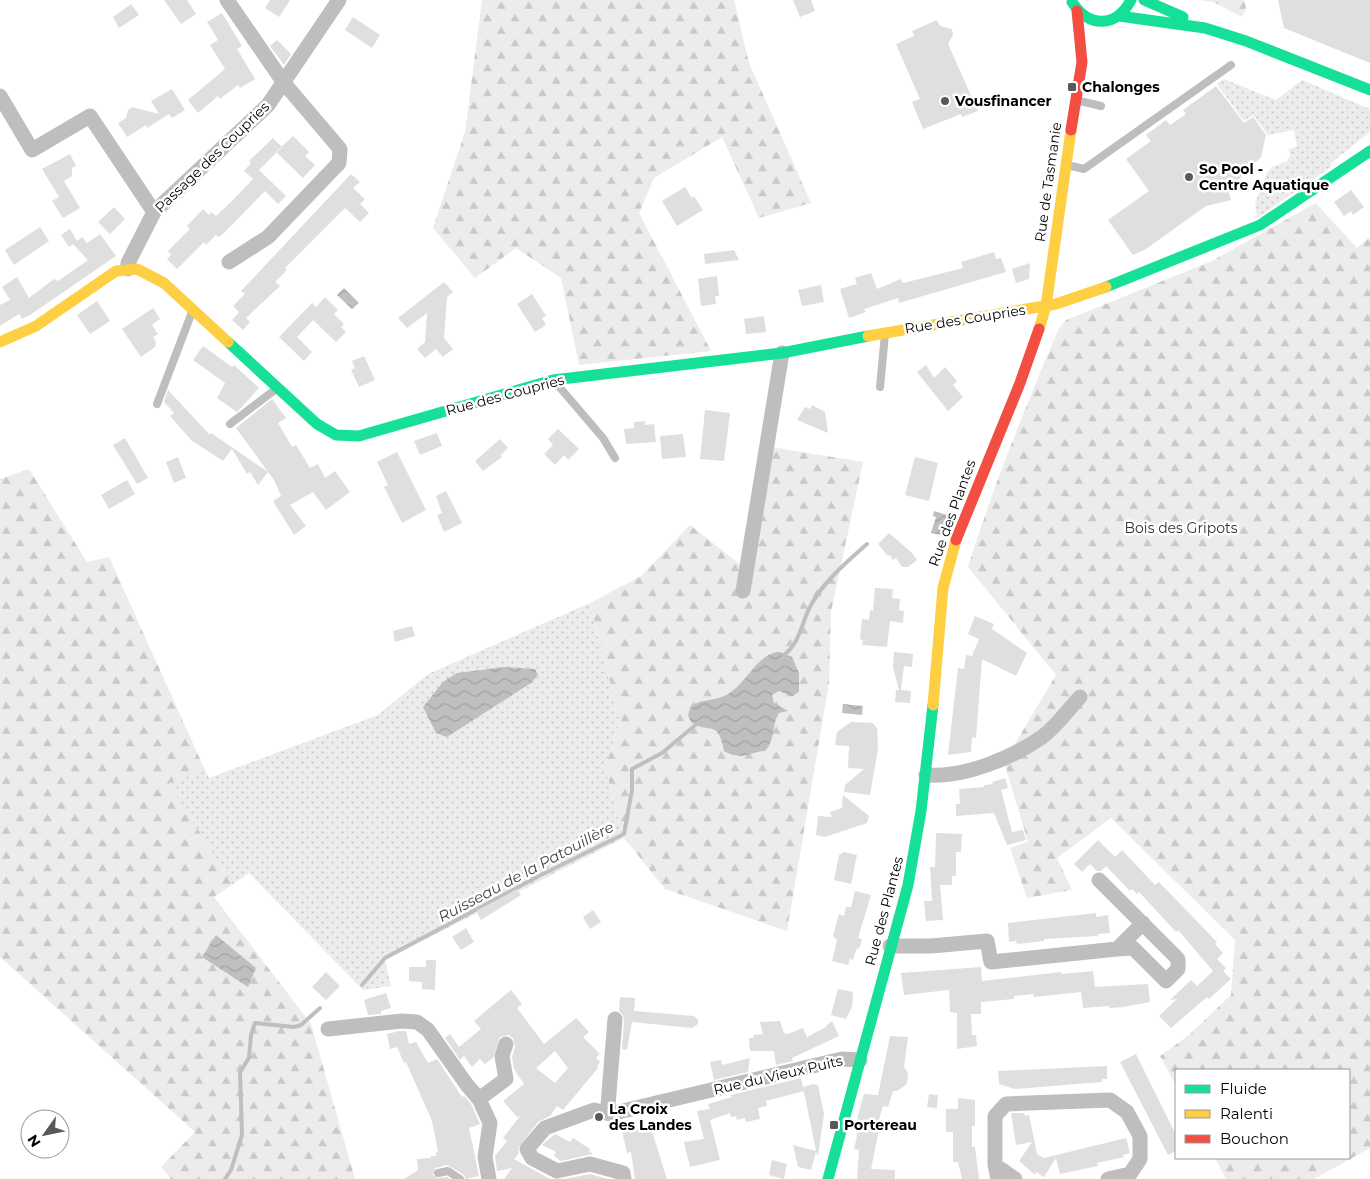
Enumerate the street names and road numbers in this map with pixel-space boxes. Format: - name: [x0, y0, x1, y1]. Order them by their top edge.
- street label: Passage des Coupries: [151, 98, 273, 216]
- street label: Rue de Tasmanie: [1031, 121, 1065, 243]
- street label: Rue des Coupries: [903, 301, 1027, 337]
- street label: Rue des Coupries: [444, 370, 566, 419]
- street label: Rue des Plantes: [924, 457, 980, 569]
- street label: Rue des Plantes: [861, 854, 907, 968]
- street label: Rue du Vieux Puits: [712, 1051, 845, 1099]

